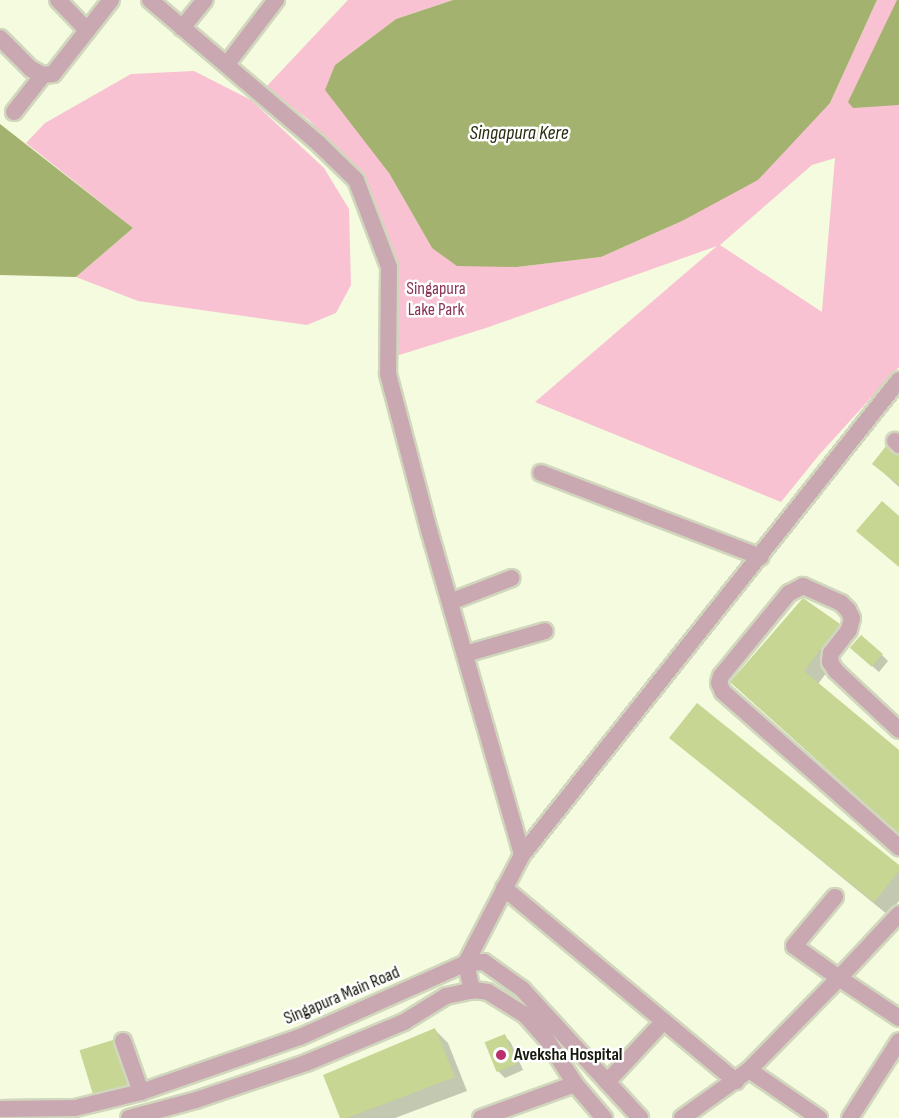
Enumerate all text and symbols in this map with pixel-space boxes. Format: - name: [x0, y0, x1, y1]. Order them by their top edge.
- water label: Singapura Kere: [470, 121, 568, 145]
- park label: Singapura Lake Park: [406, 279, 466, 322]
- street label: Singapura Main Road: [281, 962, 403, 1030]
- place label: Aveksha Hospital: [514, 1044, 622, 1066]
- marker: Aveksha Hospital: [492, 1046, 510, 1064]

